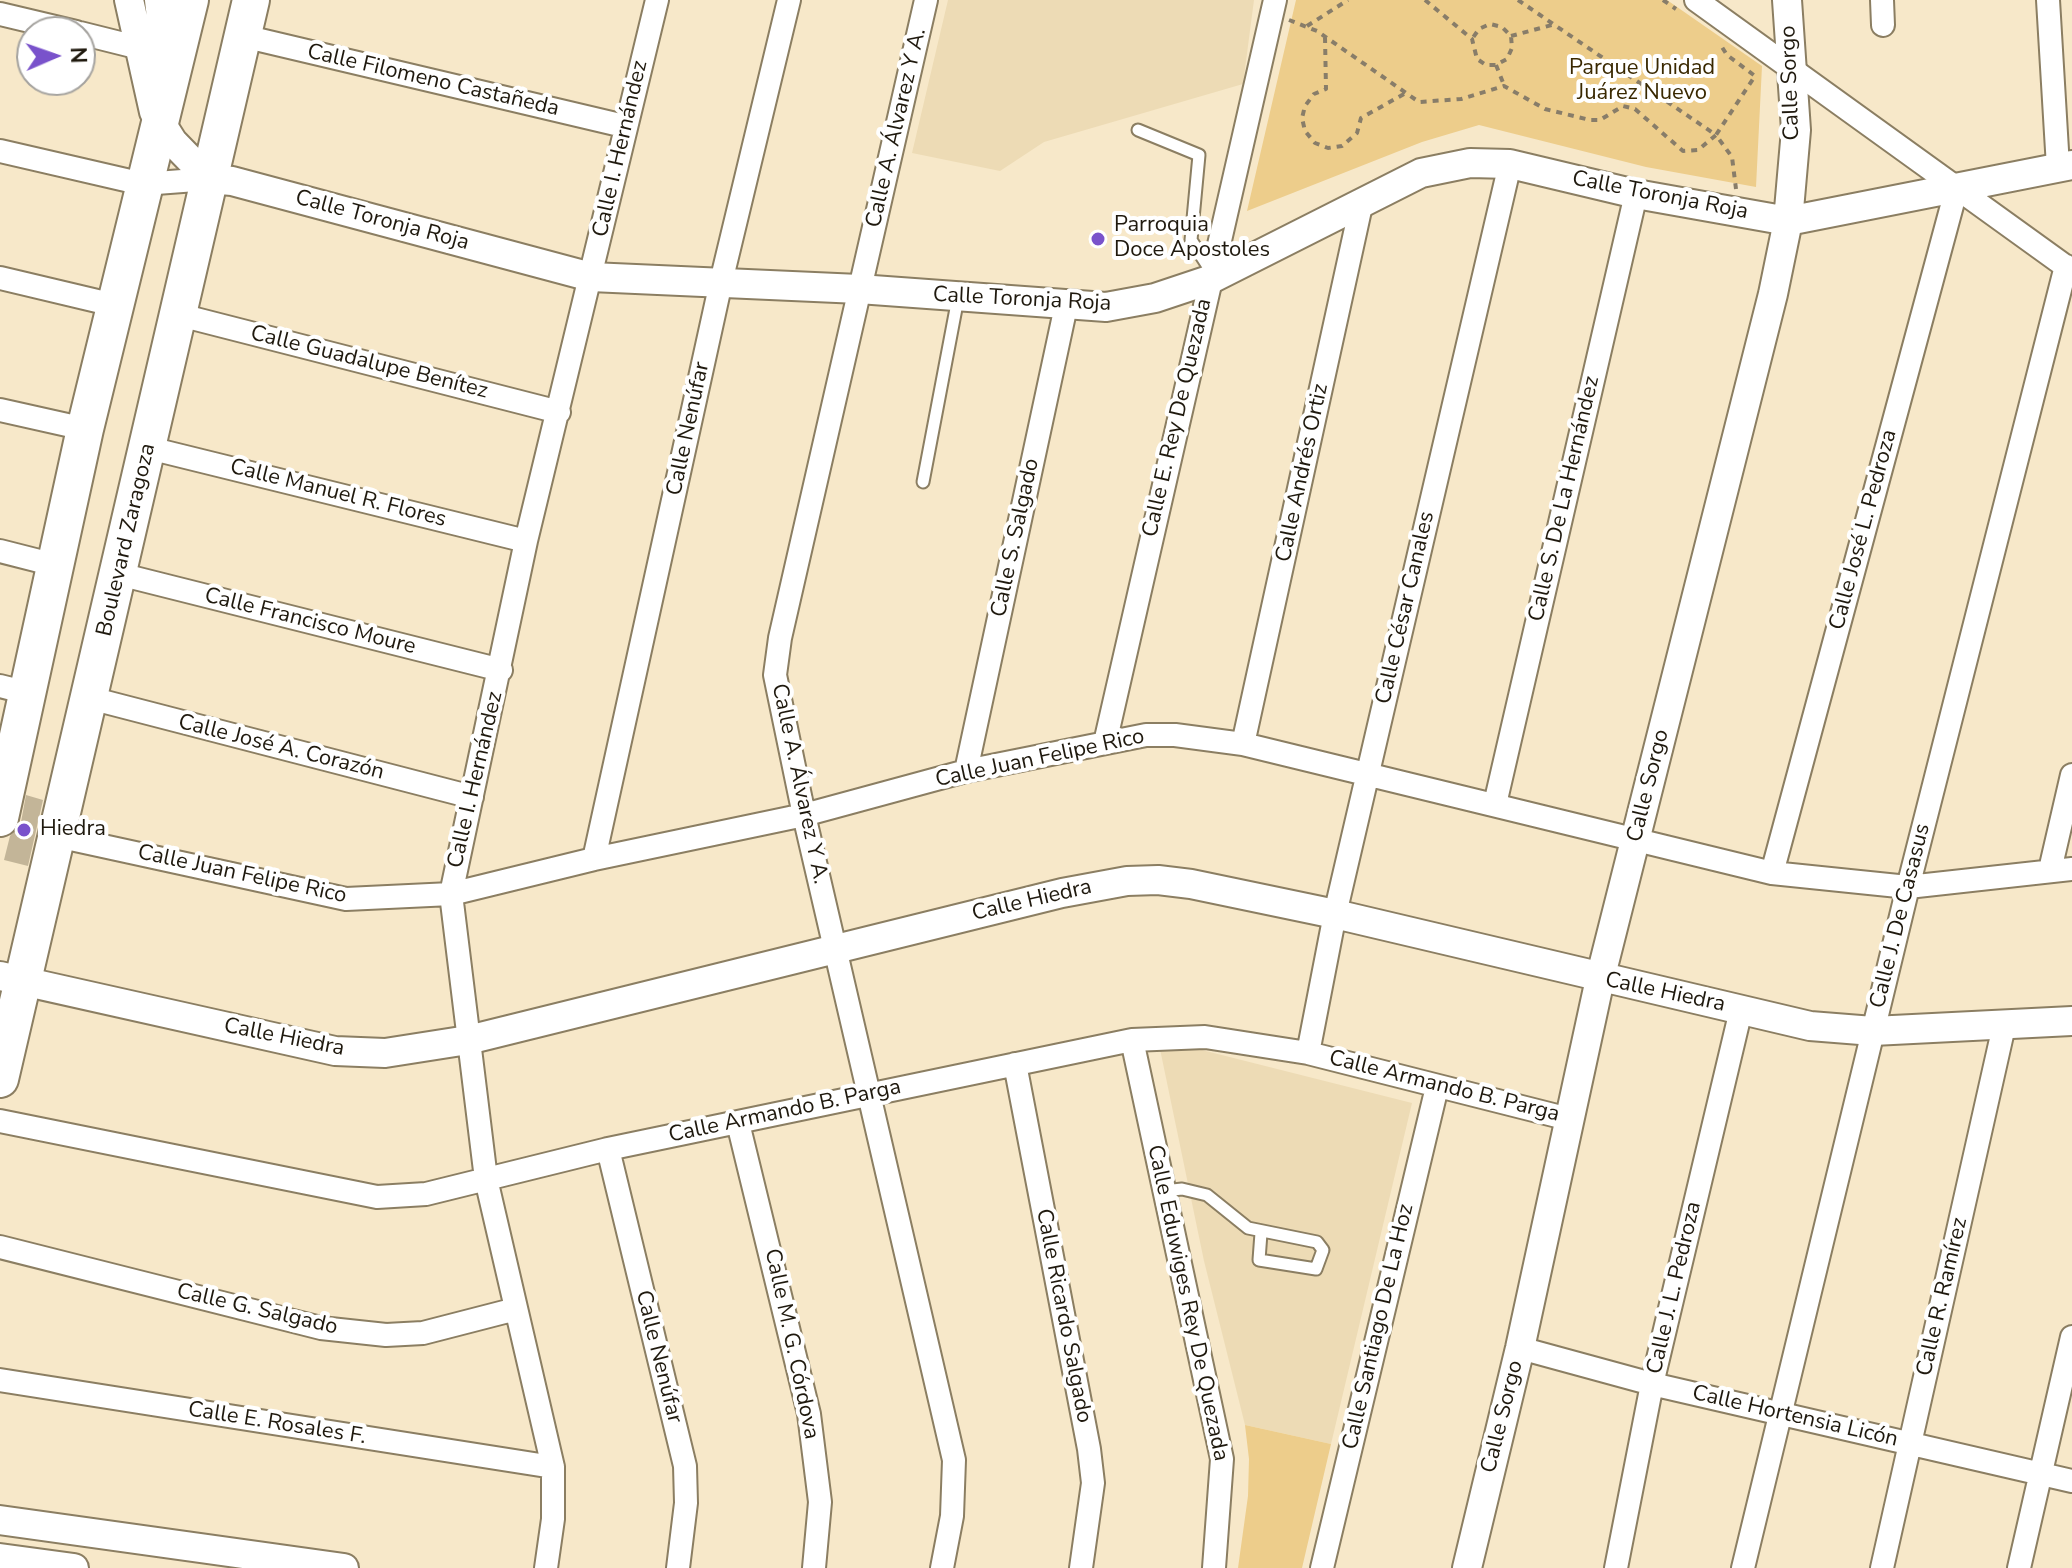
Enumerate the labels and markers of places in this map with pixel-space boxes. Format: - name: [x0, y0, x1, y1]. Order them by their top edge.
- place label: Parroquia Doce Apostoles: [1114, 213, 1270, 264]
- marker: Parroquia Doce Apostoles: [1089, 230, 1107, 248]
- place label: Hiedra: [40, 817, 106, 843]
- marker: Hiedra: [15, 821, 33, 839]

